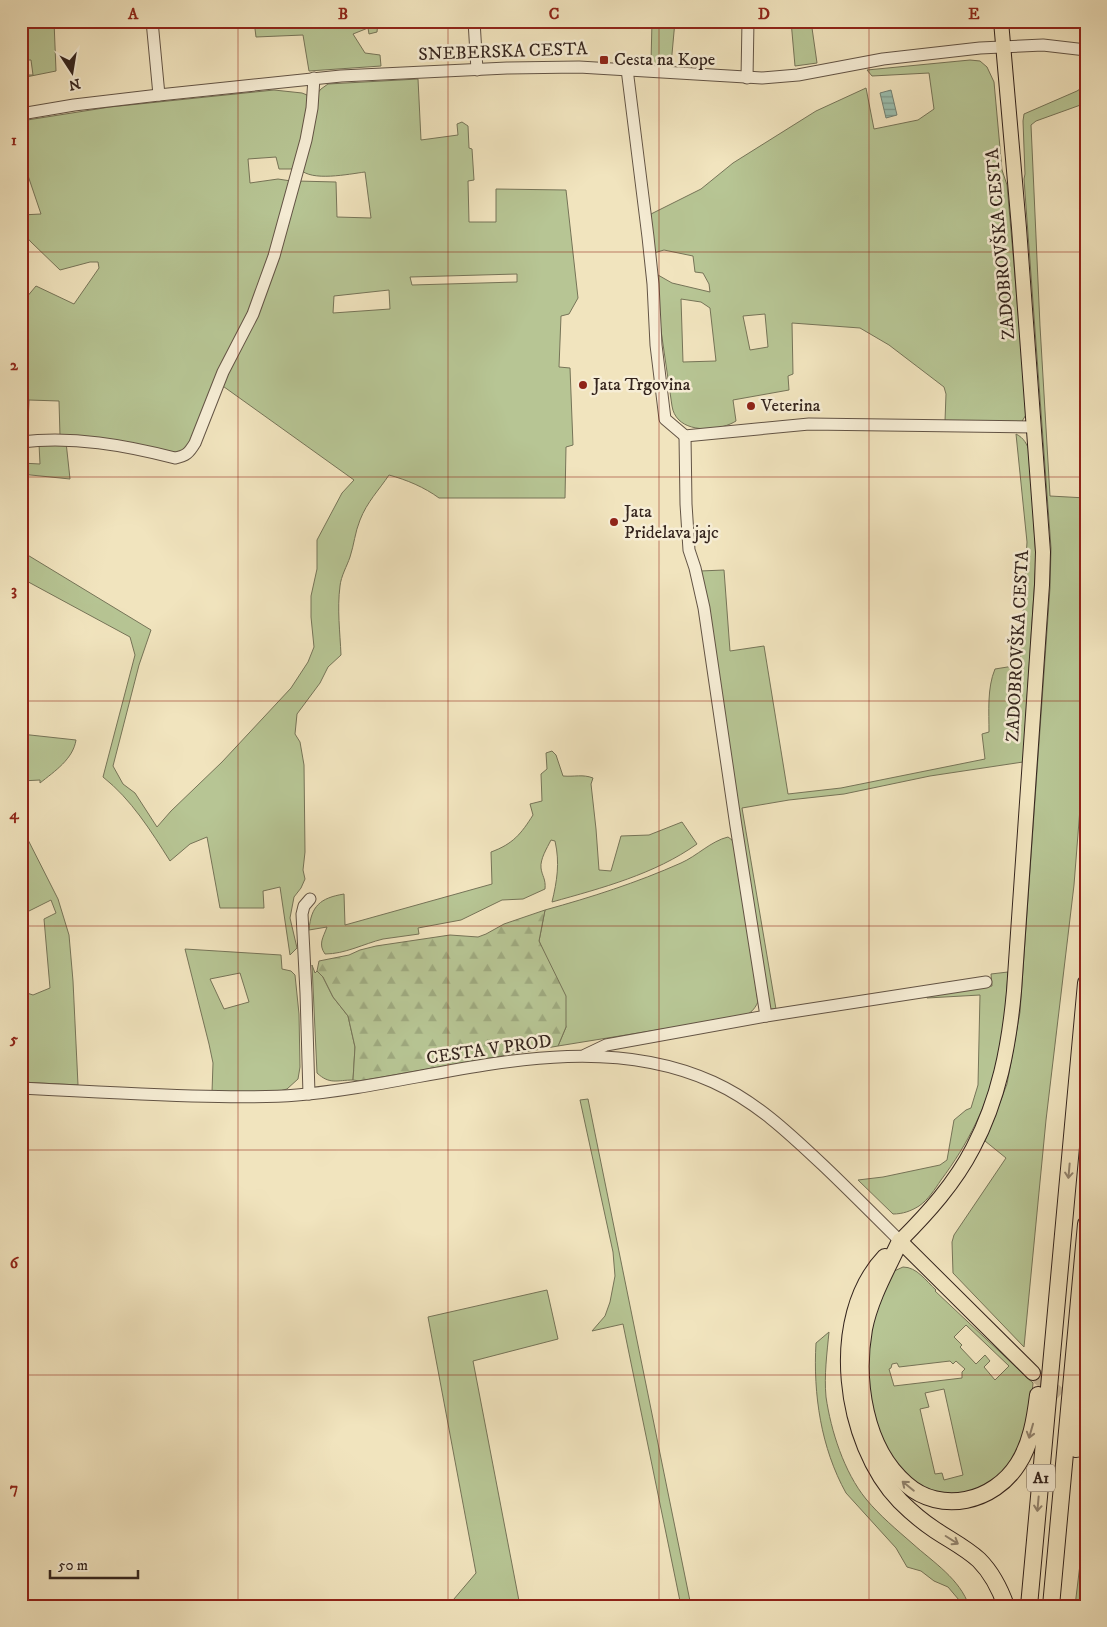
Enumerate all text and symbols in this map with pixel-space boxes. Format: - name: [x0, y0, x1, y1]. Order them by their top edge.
- text: A: [127, 4, 139, 24]
- text: B: [338, 4, 348, 24]
- text: C: [549, 4, 559, 24]
- text: D: [758, 4, 770, 24]
- text: E: [968, 4, 980, 24]
- street label: SNEBERSKA CESTA: [418, 38, 588, 66]
- north arrow: [48, 48, 98, 98]
- place label: Cesta na Kope: [614, 49, 715, 71]
- marker: Cesta na Kope: [598, 54, 610, 66]
- text: N: [67, 74, 82, 94]
- text: 1: [11, 130, 17, 150]
- street label: ZADOBROVŠKA CESTA: [981, 147, 1020, 341]
- text: 2: [10, 355, 19, 375]
- place label: Jata Trgovina: [591, 374, 691, 396]
- marker: Jata Trgovina: [577, 379, 589, 391]
- place label: Veterina: [760, 395, 821, 417]
- marker: Veterina: [745, 400, 757, 412]
- place label: Jata Pridelava jajc: [622, 501, 719, 544]
- marker: Jata Pridelava jajc: [608, 516, 620, 528]
- street label: ZADOBROVŠKA CESTA: [1001, 549, 1034, 743]
- text: 3: [11, 580, 17, 600]
- text: 4: [8, 804, 19, 824]
- text: 5: [9, 1029, 18, 1049]
- street label: CESTA V PROD: [425, 1030, 553, 1070]
- one-way arrow: [1064, 1162, 1073, 1178]
- text: 6: [10, 1253, 20, 1273]
- one-way arrow: [1026, 1423, 1036, 1439]
- road number: A1: [1027, 1465, 1055, 1492]
- text: 7: [10, 1478, 18, 1498]
- one-way arrow: [902, 1480, 915, 1491]
- one-way arrow: [1034, 1496, 1043, 1512]
- one-way arrow: [944, 1536, 958, 1546]
- scale bar: [50, 1547, 138, 1579]
- text: 50 m: [58, 1556, 88, 1575]

